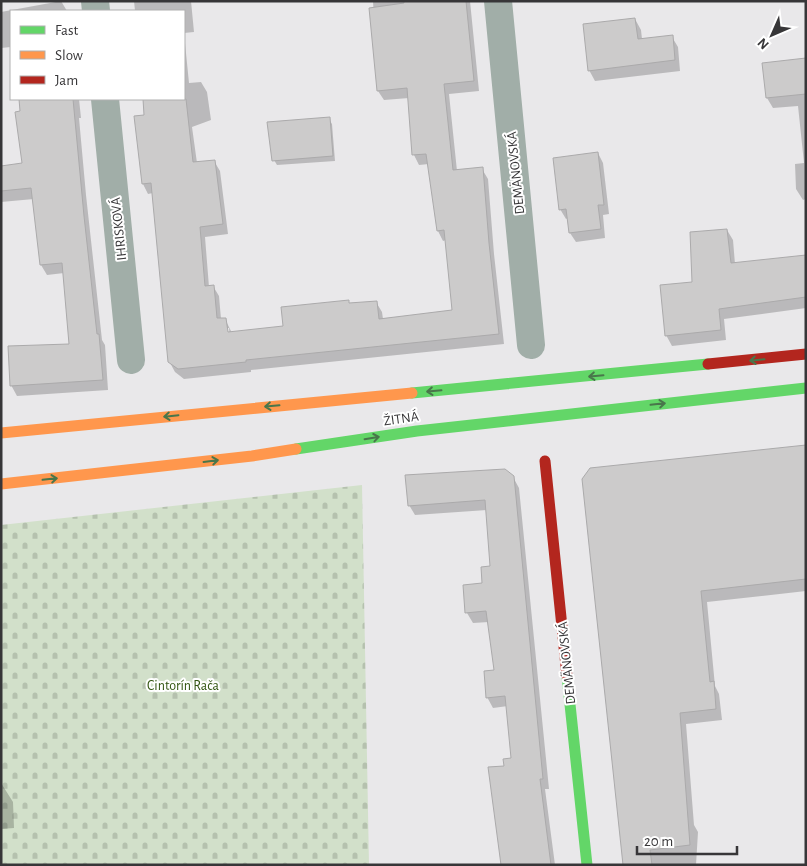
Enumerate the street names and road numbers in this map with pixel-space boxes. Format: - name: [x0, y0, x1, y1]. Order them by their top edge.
- street label: DEMÄNOVSKÁ: [502, 131, 527, 215]
- street label: IHRISKOVÁ: [106, 197, 129, 261]
- street label: ŽITNÁ: [382, 407, 420, 428]
- street label: DEMÄNOVSKÁ: [553, 621, 578, 705]

